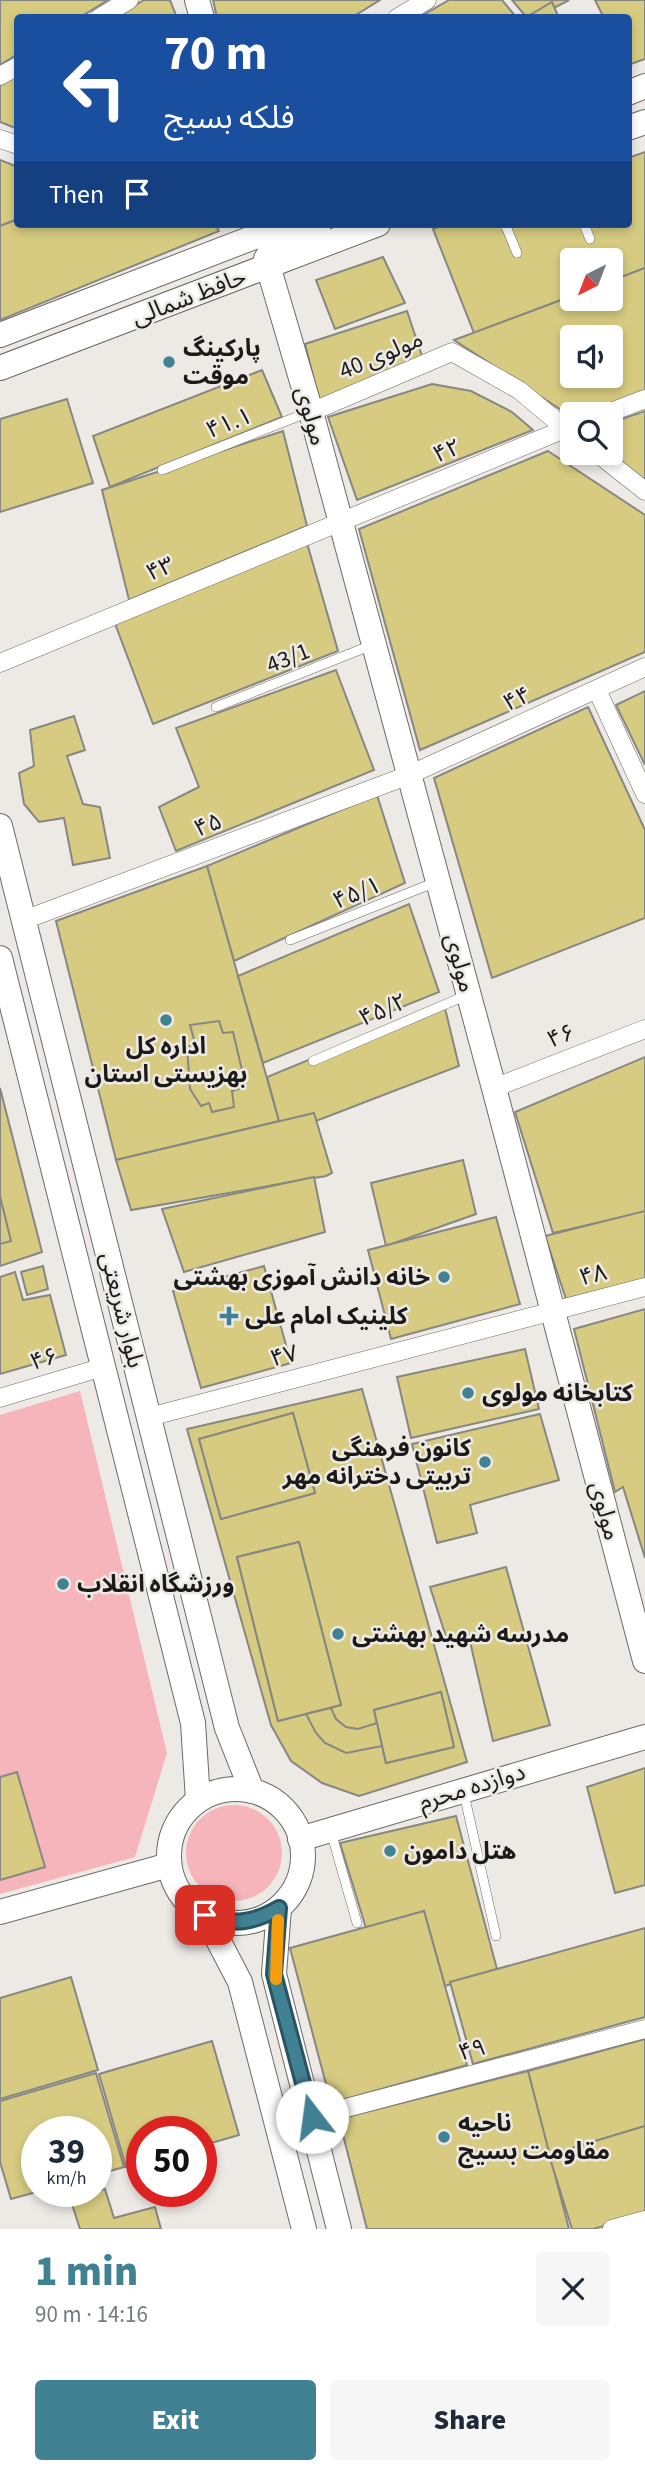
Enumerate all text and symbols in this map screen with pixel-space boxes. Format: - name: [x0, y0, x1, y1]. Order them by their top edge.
- text: 70 m: [164, 19, 268, 89]
- icon: left: [49, 42, 140, 133]
- text: فلکه بسیج: [164, 95, 295, 141]
- icon: arrive: [118, 175, 156, 213]
- text: Then: [49, 176, 104, 213]
- north arrow: [560, 248, 623, 312]
- map controls: [560, 248, 623, 465]
- street label: حافظ شمالی: [127, 259, 251, 335]
- street label: مولوی 40: [333, 322, 429, 388]
- button: sound: [560, 325, 623, 388]
- place label: پارکینگ موقت: [183, 331, 261, 394]
- marker: پارکینگ موقت: [161, 354, 177, 370]
- street label: مولوی: [286, 382, 336, 450]
- street label: ۴۱.۱: [201, 398, 257, 448]
- button: search: [560, 402, 623, 465]
- street label: ۴۲: [428, 430, 466, 472]
- street label: ۴۳: [141, 548, 179, 590]
- street label: 43/1: [261, 633, 315, 683]
- street label: ۴۴: [497, 677, 537, 721]
- street label: ۴۵: [189, 804, 227, 846]
- street label: ۴۵/۱: [327, 867, 387, 919]
- street label: مولوی: [435, 930, 485, 996]
- street label: ۴۵/۲: [353, 984, 413, 1036]
- marker: اداره کل بهزیستی استان: [158, 1012, 174, 1028]
- street label: ۴۶: [542, 1015, 580, 1057]
- place label: اداره کل بهزیستی استان: [85, 1029, 247, 1092]
- street label: بلوار شریعتی: [91, 1248, 153, 1372]
- street label: ۴۸: [575, 1255, 611, 1295]
- place label: خانه دانش آموزی بهشتی: [173, 1260, 430, 1295]
- marker: خانه دانش آموزی بهشتی: [436, 1269, 452, 1285]
- place label: کلینیک امام علی: [245, 1299, 409, 1334]
- marker: کلینیک امام علی: [219, 1306, 239, 1326]
- street label: ۴۷: [266, 1335, 302, 1376]
- street label: ۴۶: [26, 1338, 62, 1380]
- place label: کتابخانه مولوی: [482, 1376, 634, 1411]
- marker: کتابخانه مولوی: [460, 1385, 476, 1401]
- place label: کانون فرهنگی تربیتی دخترانه مهر: [282, 1431, 472, 1494]
- marker: کانون فرهنگی تربیتی دخترانه مهر: [477, 1454, 493, 1470]
- street label: مولوی: [580, 1478, 630, 1544]
- place label: ورزشگاه انقلاب: [77, 1567, 234, 1602]
- marker: ورزشگاه انقلاب: [55, 1576, 71, 1592]
- place label: مدرسه شهید بهشتی: [352, 1617, 569, 1652]
- marker: مدرسه شهید بهشتی: [330, 1626, 346, 1642]
- street label: دوازده محرم: [414, 1754, 530, 1820]
- place label: هتل دامون: [404, 1834, 516, 1869]
- marker: هتل دامون: [382, 1843, 398, 1859]
- pin: [175, 1885, 235, 1945]
- icon: arrive: [186, 1896, 224, 1934]
- street label: ۴۹: [454, 2030, 490, 2070]
- position arrow: [275, 2080, 349, 2154]
- place label: ناحیه مقاومت بسیج: [458, 2106, 610, 2169]
- speed limit sign: 50: [126, 2116, 217, 2207]
- text: 39: [48, 2127, 85, 2177]
- marker: ناحیه مقاومت بسیج: [436, 2129, 452, 2145]
- text: km/h: [47, 2166, 86, 2191]
- text: 1 min: [35, 2242, 138, 2302]
- button: close: [536, 2252, 610, 2326]
- text: 90 m · 14:16: [35, 2298, 148, 2331]
- button: Exit: [35, 2380, 316, 2460]
- button: Share: [330, 2380, 610, 2460]

